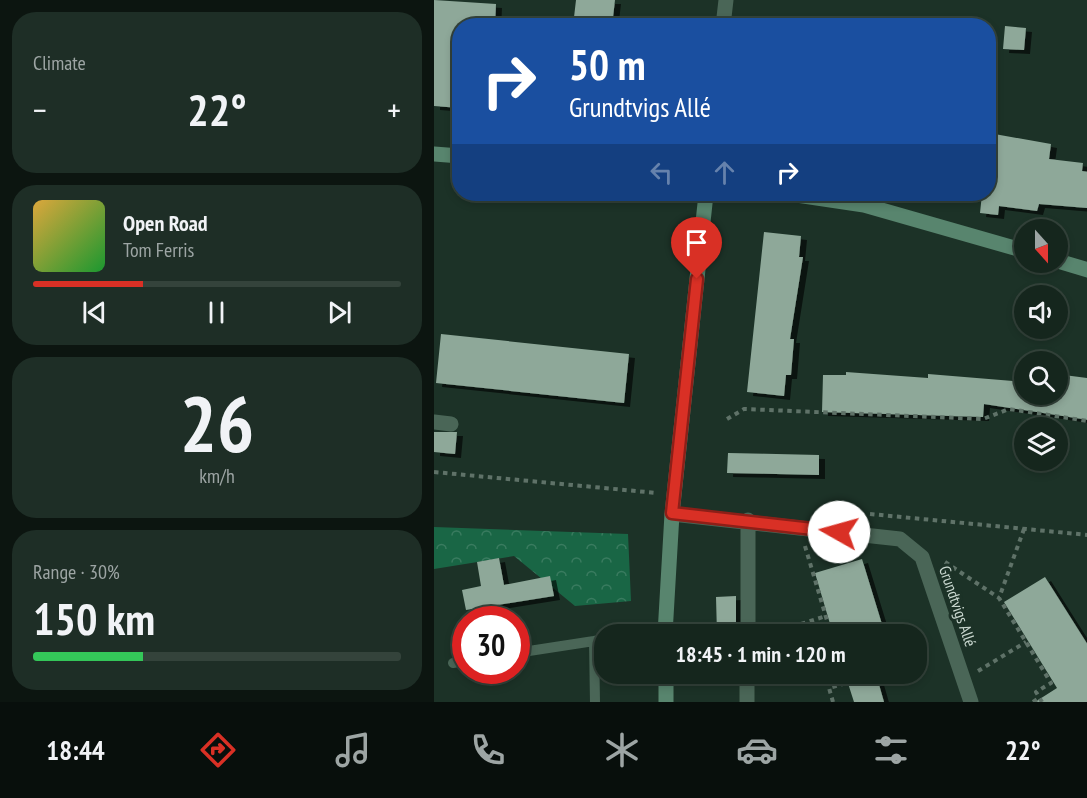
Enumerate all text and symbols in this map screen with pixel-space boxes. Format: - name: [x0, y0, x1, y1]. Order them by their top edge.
- text: 50 m: [569, 37, 646, 92]
- icon: right: [470, 42, 548, 120]
- text: Climate: [33, 50, 86, 76]
- text: 22°: [187, 80, 247, 138]
- text: −: [33, 88, 47, 131]
- text: +: [387, 88, 401, 131]
- text: Grundtvigs Allé: [569, 90, 711, 124]
- icon: left: [645, 156, 678, 189]
- icon: ahead: [708, 156, 741, 189]
- icon: right: [771, 156, 804, 189]
- text: Open Road: [123, 209, 208, 237]
- pin: [671, 217, 722, 279]
- north arrow: [1014, 219, 1068, 273]
- map controls: [1014, 219, 1068, 471]
- icon: arrive: [680, 226, 713, 259]
- text: Tom Ferris: [123, 237, 194, 263]
- button: sound: [1014, 285, 1068, 339]
- icon: previous: [78, 296, 111, 329]
- icon: pause: [200, 296, 233, 329]
- icon: next: [323, 296, 356, 329]
- button: search: [1014, 351, 1068, 405]
- text: 26: [180, 373, 254, 474]
- button: layers: [1014, 417, 1068, 471]
- text: km/h: [199, 463, 235, 489]
- position arrow: [807, 500, 871, 564]
- text: Range · 30%: [33, 559, 120, 585]
- street label: Grundtvigs Allé: [935, 563, 981, 649]
- text: 150 km: [33, 589, 155, 647]
- speed limit sign: 30: [452, 606, 530, 684]
- text: 18:45 · 1 min · 120 m: [675, 640, 846, 668]
- icon: directions: [197, 729, 239, 771]
- icon: music: [332, 729, 374, 771]
- icon: phone: [467, 729, 509, 771]
- icon: climate: [601, 729, 643, 771]
- icon: car: [736, 729, 778, 771]
- icon: filters: [870, 729, 912, 771]
- text: 18:44: [46, 733, 105, 767]
- text: 22°: [1005, 733, 1041, 767]

